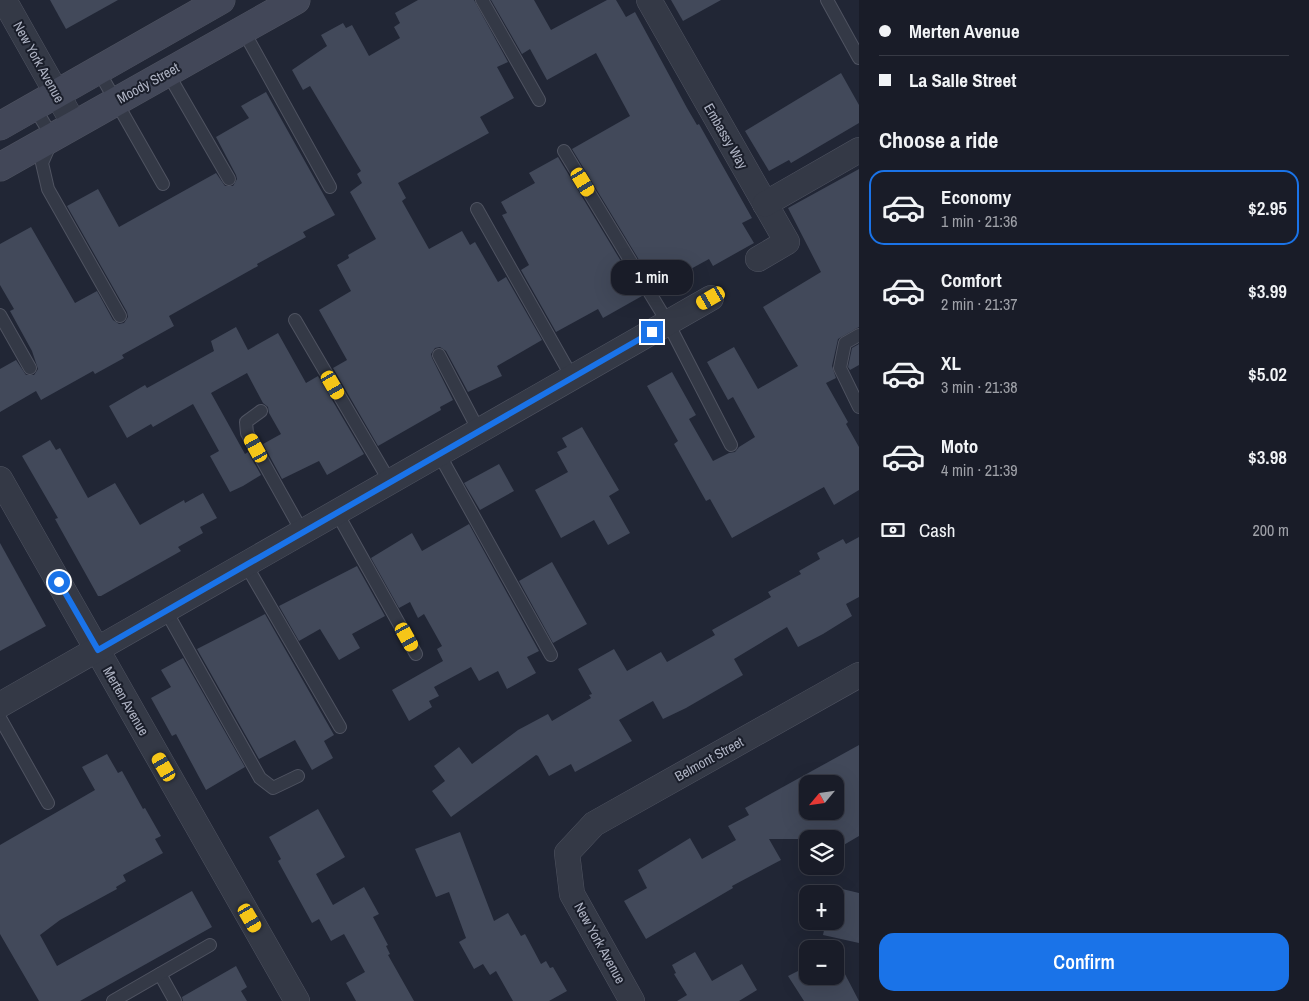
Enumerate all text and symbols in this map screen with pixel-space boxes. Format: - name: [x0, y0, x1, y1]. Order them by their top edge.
- street label: New York Avenue: [9, 18, 69, 106]
- text: Merten Avenue: [909, 18, 1020, 44]
- street label: Moody Street: [114, 59, 182, 107]
- text: La Salle Street: [909, 67, 1016, 93]
- street label: Embassy Way: [700, 100, 752, 172]
- text: Choose a ride: [879, 125, 998, 155]
- car: [568, 165, 597, 199]
- text: Economy: [941, 184, 1011, 210]
- icon: car: [881, 185, 926, 230]
- text: $2.95: [1248, 195, 1287, 221]
- text: 1 min · 21:36: [941, 210, 1018, 232]
- callout: 1 min: [611, 260, 693, 294]
- text: 1 min: [635, 266, 669, 288]
- text: Comfort: [941, 267, 1002, 293]
- icon: car: [881, 268, 926, 313]
- text: $3.99: [1248, 278, 1287, 304]
- car: [694, 284, 727, 312]
- text: 2 min · 21:37: [941, 293, 1018, 315]
- route end: [641, 321, 663, 343]
- text: XL: [941, 350, 961, 376]
- icon: car: [881, 351, 926, 396]
- text: $5.02: [1248, 361, 1287, 387]
- car: [319, 368, 346, 402]
- text: 3 min · 21:38: [941, 376, 1018, 398]
- car: [242, 431, 269, 465]
- text: Moto: [941, 433, 978, 459]
- icon: car: [881, 434, 926, 479]
- text: $3.98: [1248, 444, 1287, 470]
- text: 4 min · 21:39: [941, 459, 1018, 481]
- icon: cash: [879, 516, 907, 544]
- text: Cash: [919, 517, 955, 543]
- text: 200 m: [1253, 519, 1289, 541]
- route start: [48, 571, 70, 593]
- car: [393, 620, 420, 654]
- street label: Merten Avenue: [99, 663, 153, 739]
- street label: Belmont Street: [671, 733, 747, 785]
- car: [150, 750, 177, 784]
- north arrow: [799, 775, 844, 820]
- map controls: [799, 775, 844, 985]
- button: layers: [799, 830, 844, 875]
- button: +: [799, 885, 844, 930]
- street label: New York Avenue: [570, 899, 630, 987]
- car: [236, 901, 263, 935]
- button: Confirm: [879, 933, 1289, 991]
- button: −: [799, 940, 844, 985]

